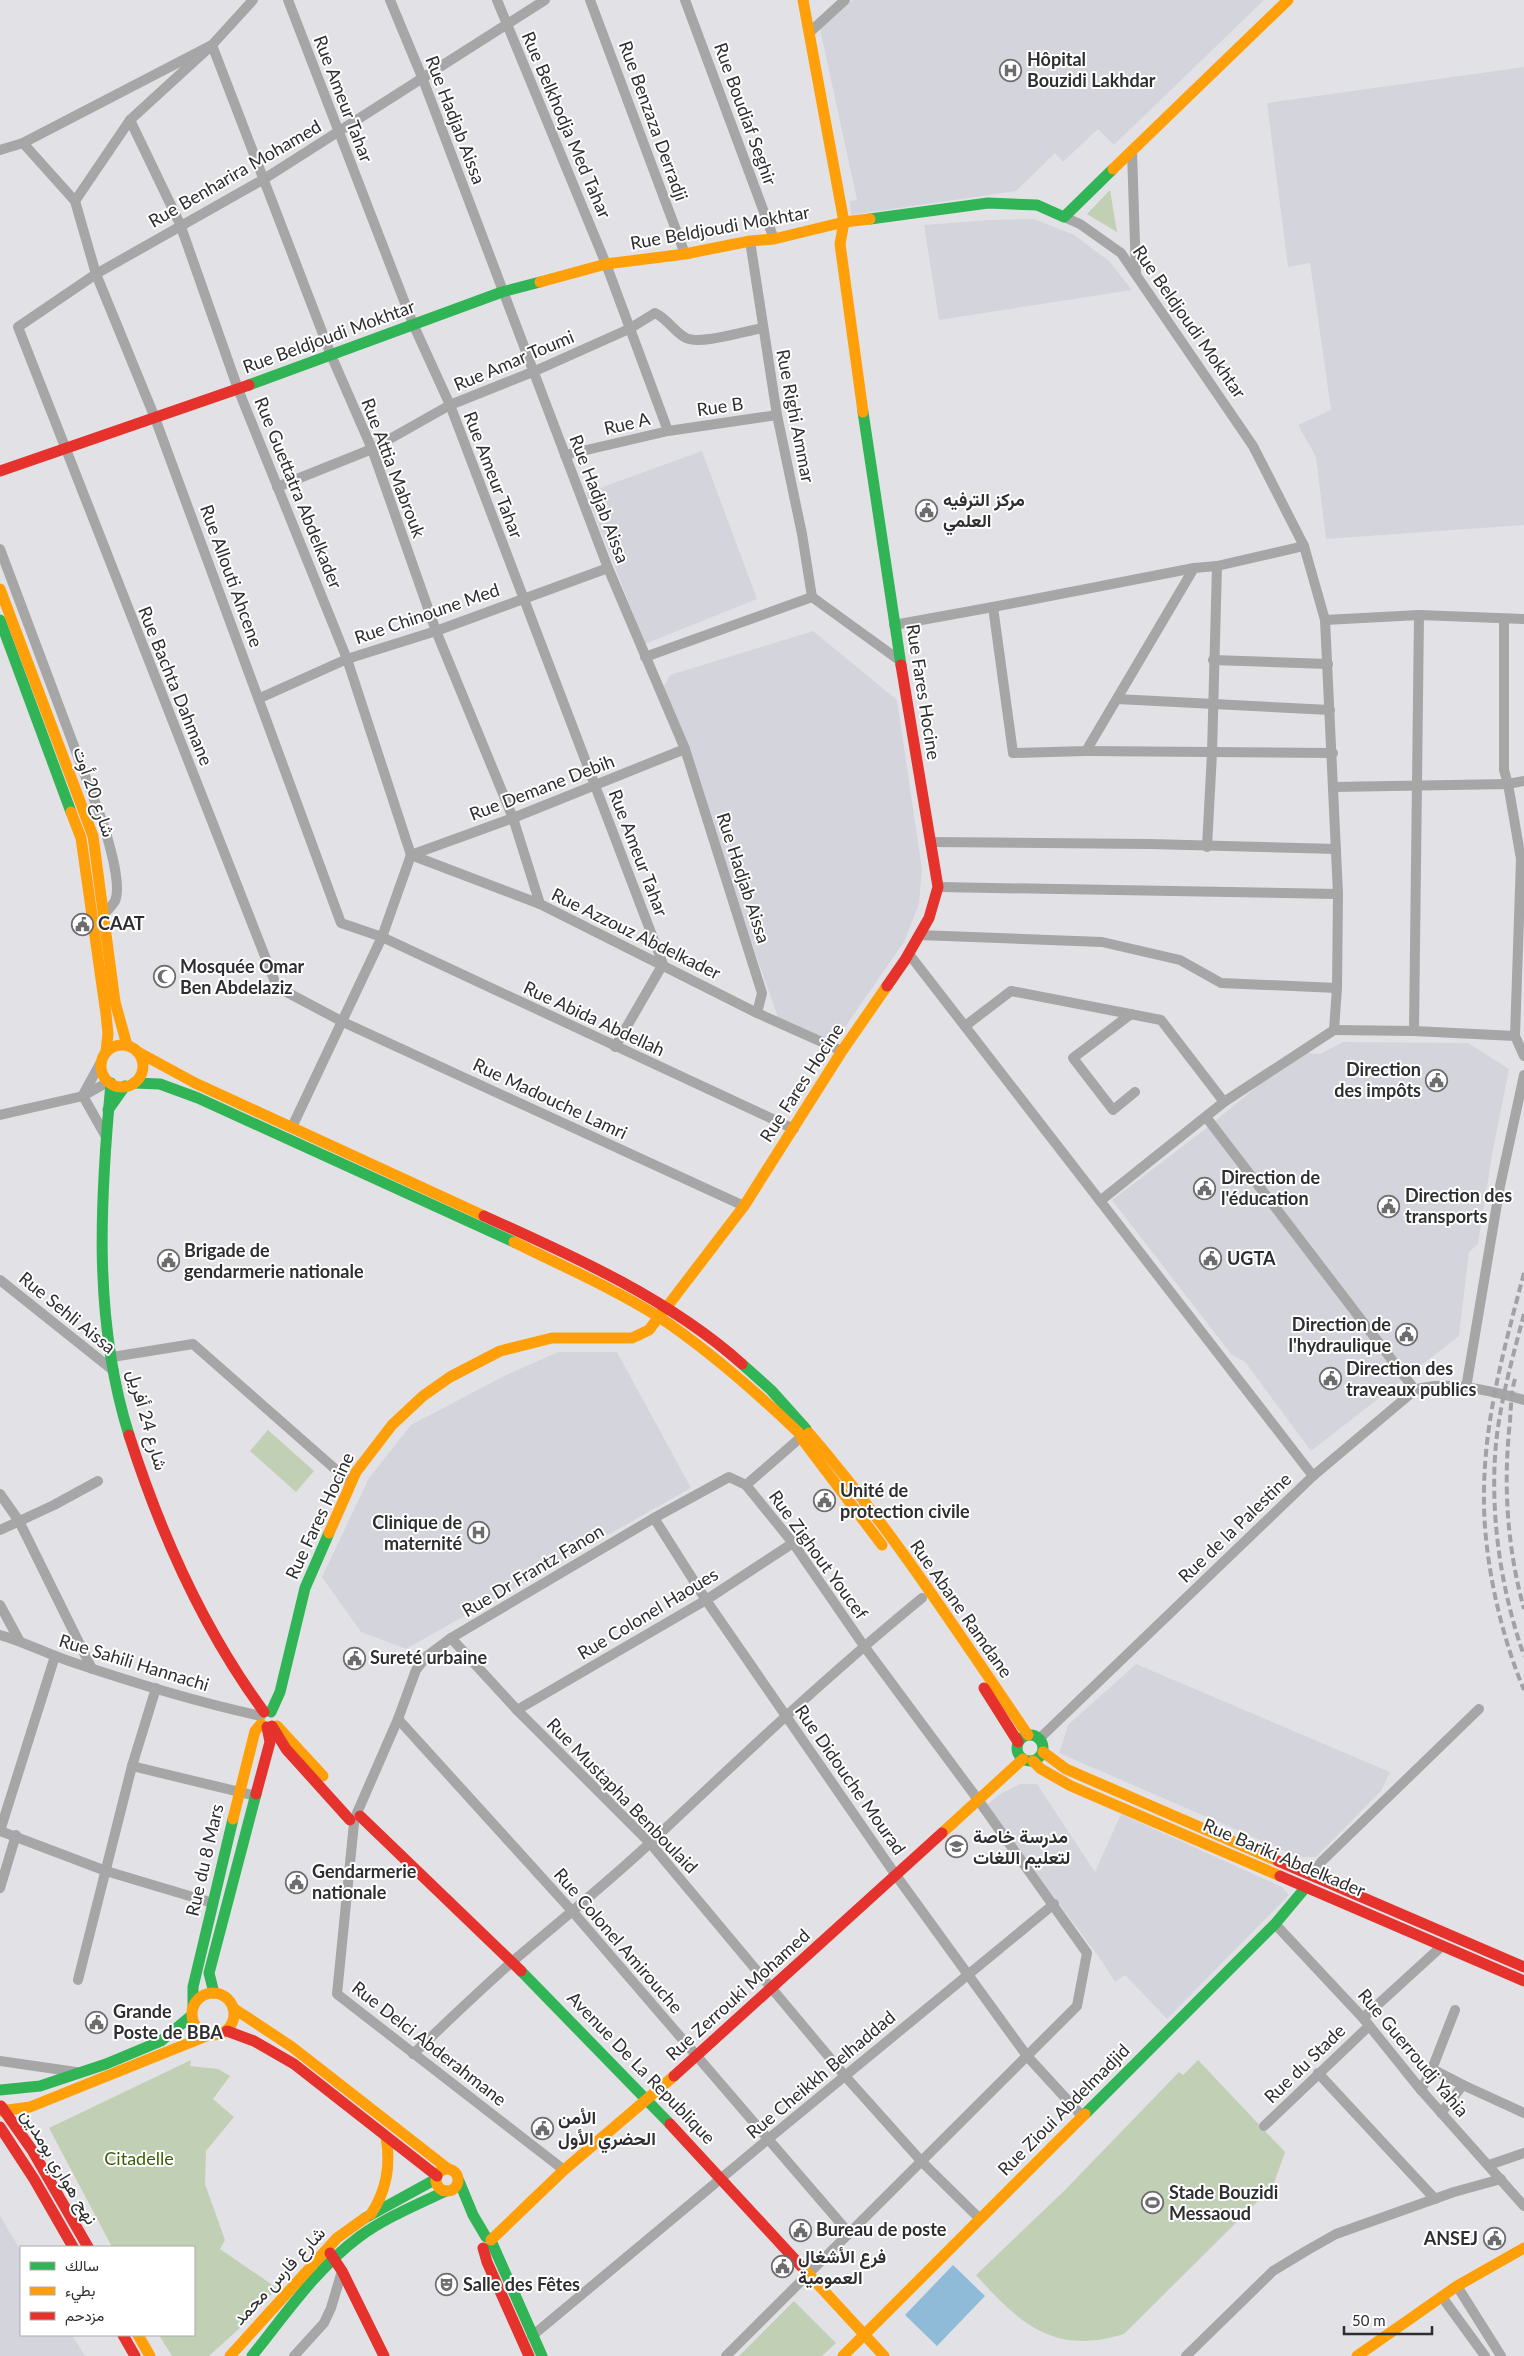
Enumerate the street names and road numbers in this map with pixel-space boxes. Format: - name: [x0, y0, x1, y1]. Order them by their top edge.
- street label: Rue Belkhodja Med Tahar: [518, 28, 616, 222]
- street label: Rue Ameur Tahar: [310, 32, 378, 166]
- street label: Rue Benzaza Derradji: [615, 38, 693, 204]
- street label: Rue Boudiaf Seghir: [710, 39, 782, 188]
- street label: Rue Hadjab Aissa: [421, 52, 491, 187]
- street label: Rue Benharira Mohamed: [144, 115, 325, 232]
- street label: Rue Beldjoudi Mokhtar: [628, 200, 812, 254]
- street label: Rue Beldjoudi Mokhtar: [1129, 241, 1251, 402]
- street label: Rue Beldjoudi Mokhtar: [240, 295, 418, 377]
- street label: Rue Amar Toumi: [450, 325, 577, 395]
- street label: Rue Righi Ammar: [772, 347, 820, 485]
- street label: Rue B: [695, 392, 745, 420]
- street label: Rue Guettatra Abdelkader: [250, 394, 348, 592]
- street label: Rue Attia Mabrouk: [357, 395, 431, 541]
- street label: Rue A: [602, 407, 653, 439]
- street label: Rue Ameur Tahar: [460, 408, 528, 542]
- street label: Rue Hadjab Aissa: [565, 431, 635, 566]
- street label: Rue Allouti Ahcene: [196, 501, 268, 650]
- street label: Rue Chinoune Med: [351, 578, 502, 648]
- street label: Rue Bachta Dahmane: [134, 603, 218, 768]
- street label: Rue Fares Hocine: [902, 622, 946, 761]
- street label: شارع 20 أوت: [67, 744, 121, 840]
- street label: Rue Demane Debih: [466, 749, 617, 825]
- street label: Rue Ameur Tahar: [605, 786, 673, 920]
- street label: Rue Hadjab Aissa: [712, 810, 775, 946]
- street label: Rue Azzouz Abdelkader: [548, 883, 725, 984]
- street label: Rue Abida Abdellah: [520, 976, 669, 1060]
- street label: Rue Fares Hocine: [755, 1019, 848, 1146]
- street label: Rue Madouche Lamri: [470, 1053, 631, 1143]
- street label: Rue Sehli Aissa: [15, 1267, 120, 1358]
- street label: شارع 24 أفريل: [121, 1367, 173, 1473]
- street label: Rue Fares Hocine: [280, 1449, 358, 1582]
- street label: Rue de la Palestine: [1173, 1468, 1295, 1587]
- street label: Rue Zighout Youcef: [765, 1486, 873, 1624]
- street label: Rue Dr Frantz Fanon: [458, 1519, 607, 1621]
- street label: Rue Abane Ramdane: [906, 1535, 1018, 1682]
- street label: Rue Colonel Haoues: [573, 1562, 722, 1664]
- street label: Rue Sahili Hannachi: [57, 1629, 212, 1695]
- street label: Rue Didouche Mourad: [791, 1700, 911, 1859]
- street label: Rue Mustapha Benboulaid: [543, 1713, 703, 1878]
- street label: Rue du 8 Mars: [180, 1801, 228, 1918]
- street label: Rue Bariki Abdelkader: [1200, 1813, 1369, 1901]
- street label: Rue Colonel Amirouche: [550, 1863, 688, 2017]
- street label: Rue Zerrouki Mohamed: [661, 1924, 814, 2065]
- street label: Rue Delci Abderahmane: [348, 1976, 511, 2110]
- street label: Rue Guerroudj Yahia: [1354, 1984, 1474, 2121]
- street label: Avenue De La Republique: [563, 1987, 720, 2148]
- street label: Rue Cheikkh Belhaddad: [742, 2006, 899, 2143]
- street label: Rue du Stade: [1259, 2019, 1349, 2107]
- street label: Rue Zioui Abdelmadjid: [993, 2039, 1134, 2180]
- street label: نهج هواري بومدين: [12, 2105, 103, 2231]
- street label: شارع فارس محمد: [227, 2222, 331, 2330]

